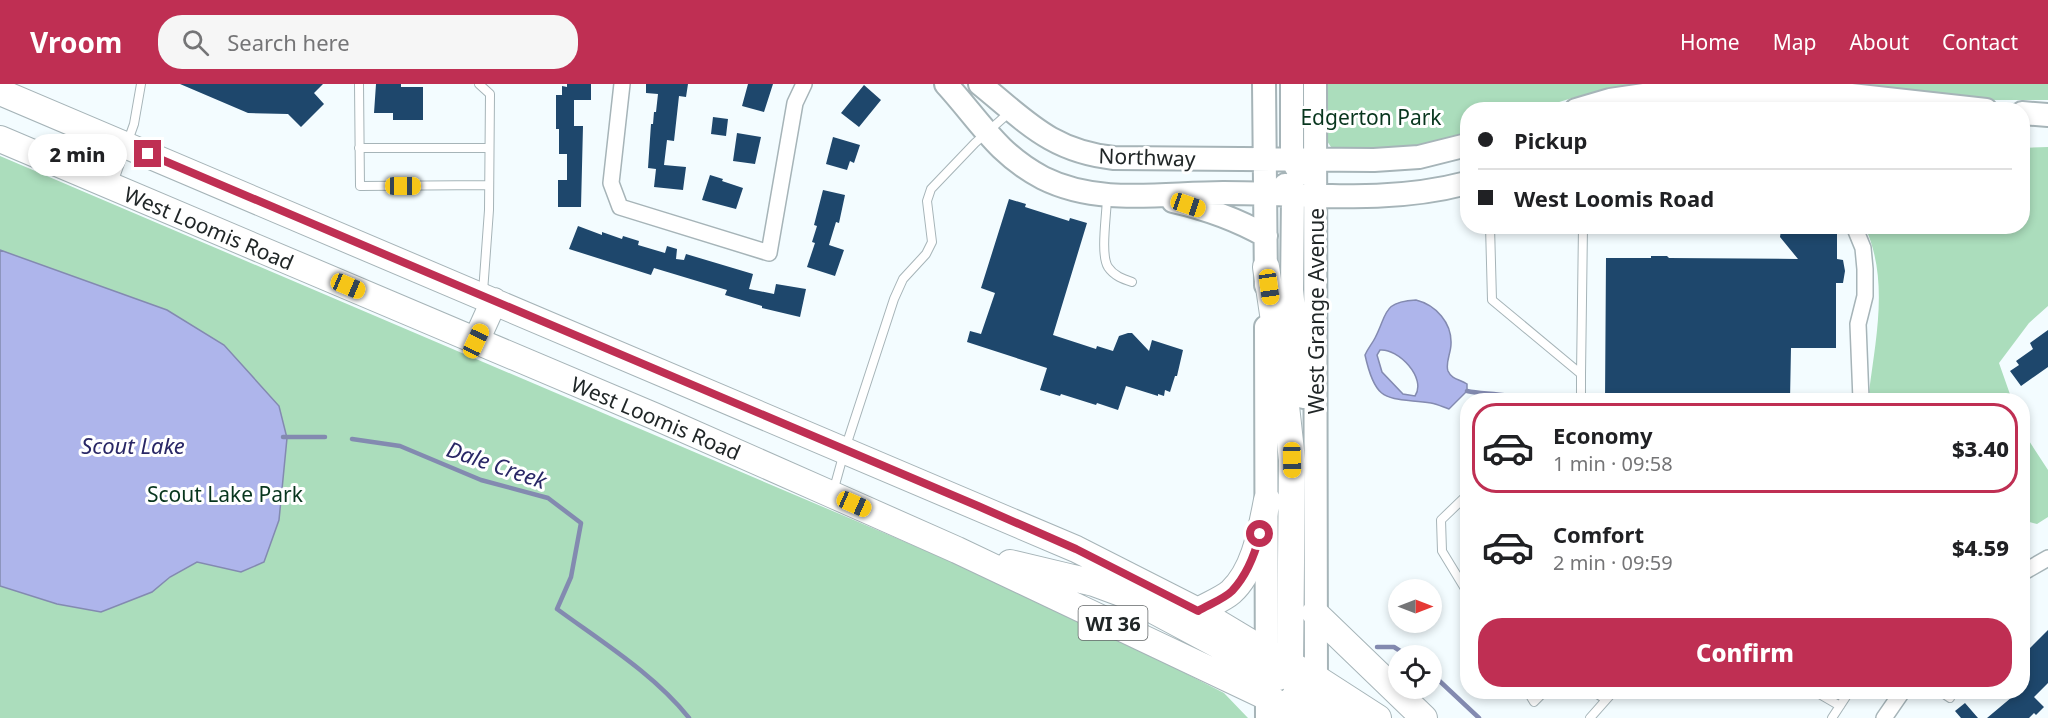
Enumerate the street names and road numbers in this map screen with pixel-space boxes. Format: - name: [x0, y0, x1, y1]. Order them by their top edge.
- street label: Northway: [1098, 141, 1196, 173]
- street label: West Loomis Road: [120, 180, 298, 276]
- street label: West Grange Avenue: [1302, 208, 1330, 414]
- street label: West Loomis Road: [567, 370, 745, 466]
- road number: WI 36: [1078, 606, 1148, 640]

